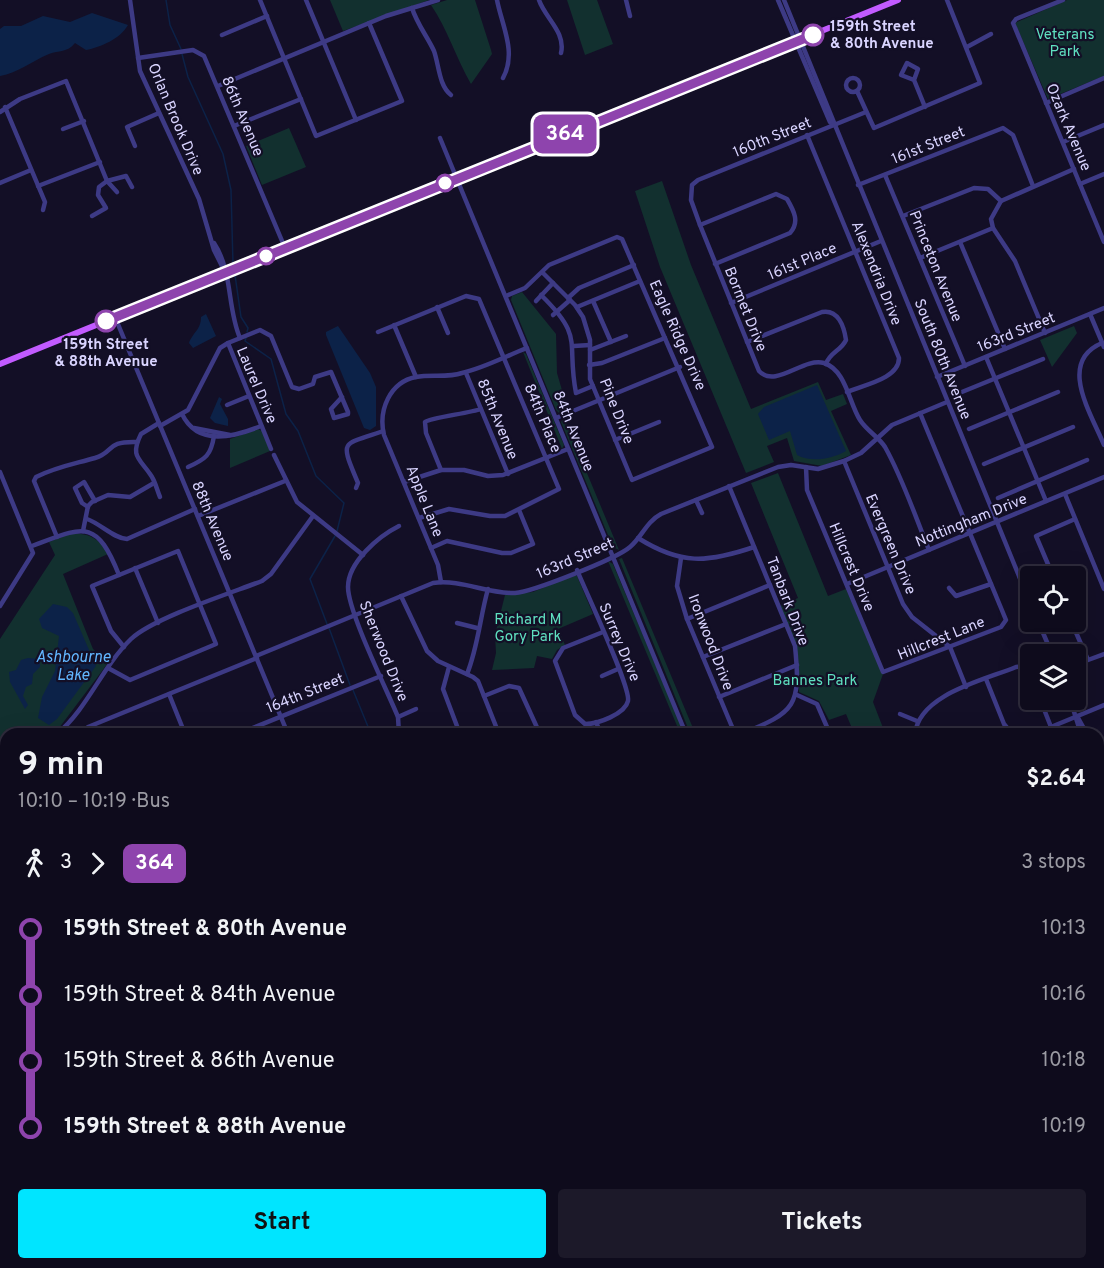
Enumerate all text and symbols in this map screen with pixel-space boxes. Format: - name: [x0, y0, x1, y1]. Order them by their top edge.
- place label: 159th Street & 80th Avenue: [830, 18, 934, 54]
- marker: 159th Street & 80th Avenue: [802, 24, 824, 46]
- park label: Veterans Park: [1035, 26, 1095, 62]
- street label: Orlan Brook Drive: [142, 61, 207, 179]
- street label: 86th Avenue: [216, 74, 267, 159]
- street label: Ozark Avenue: [1041, 81, 1095, 174]
- line badge: 364: [530, 114, 600, 154]
- street label: 160th Street: [731, 114, 815, 163]
- text: 364: [546, 121, 585, 148]
- street label: 161st Street: [889, 123, 968, 170]
- unlabelled marker: [436, 174, 454, 192]
- street label: Princeton Avenue: [904, 208, 966, 325]
- street label: Alexendria Drive: [846, 219, 905, 329]
- street label: 161st Place: [765, 239, 840, 285]
- unlabelled marker: [257, 247, 275, 265]
- street label: Bormet Drive: [719, 264, 770, 355]
- street label: Eagle Ridge Drive: [644, 278, 709, 394]
- street label: South 80th Avenue: [909, 296, 974, 423]
- street label: 163rd Street: [975, 309, 1058, 358]
- marker: 159th Street & 88th Avenue: [95, 310, 117, 332]
- place label: 159th Street & 88th Avenue: [54, 336, 158, 372]
- street label: Laurel Drive: [231, 344, 280, 427]
- street label: 85th Avenue: [472, 376, 521, 463]
- street label: Pine Drive: [594, 376, 637, 447]
- street label: 84th Place: [519, 381, 565, 456]
- street label: 84th Avenue: [548, 388, 597, 475]
- street label: Apple Lane: [401, 463, 447, 540]
- street label: 88th Avenue: [186, 479, 237, 564]
- street label: Nottingham Drive: [913, 490, 1030, 552]
- street label: Evergreen Drive: [860, 491, 919, 598]
- street label: Hillcrest Drive: [823, 520, 878, 615]
- street label: 163rd Street: [534, 535, 617, 584]
- street label: Tanbark Drive: [761, 554, 812, 649]
- map controls: [1020, 566, 1086, 710]
- button: locate: [1020, 566, 1086, 632]
- street label: Ironwood Drive: [683, 592, 737, 693]
- street label: Sherwood Drive: [354, 598, 411, 705]
- street label: Surrey Drive: [594, 600, 644, 685]
- park label: Richard M Gory Park: [494, 611, 562, 647]
- street label: Hillcrest Lane: [895, 613, 988, 666]
- button: layers: [1020, 644, 1086, 710]
- water label: Ashbourne Lake: [35, 648, 111, 686]
- street label: 164th Street: [264, 670, 347, 719]
- park label: Bannes Park: [773, 672, 857, 691]
- text: 9 min: [18, 745, 104, 787]
- text: $2.64: [1026, 766, 1086, 793]
- text: 10:10 – 10:19 · Bus: [18, 789, 170, 815]
- icon: walk: [18, 847, 51, 880]
- icon: forward: [81, 847, 114, 880]
- text: 3: [60, 850, 72, 876]
- text: 364: [135, 850, 174, 877]
- text: 3 stops: [1021, 850, 1086, 876]
- text: 159th Street & 80th Avenue: [64, 916, 347, 943]
- text: 10:13: [1042, 916, 1086, 942]
- text: 159th Street & 84th Avenue: [64, 982, 335, 1009]
- text: 10:16: [1042, 982, 1086, 1008]
- text: 159th Street & 86th Avenue: [64, 1048, 335, 1075]
- text: 10:18: [1042, 1048, 1086, 1074]
- text: 159th Street & 88th Avenue: [64, 1114, 346, 1141]
- text: 10:19: [1042, 1114, 1086, 1140]
- button: Start: [18, 1189, 546, 1258]
- button: Tickets: [558, 1189, 1086, 1258]

